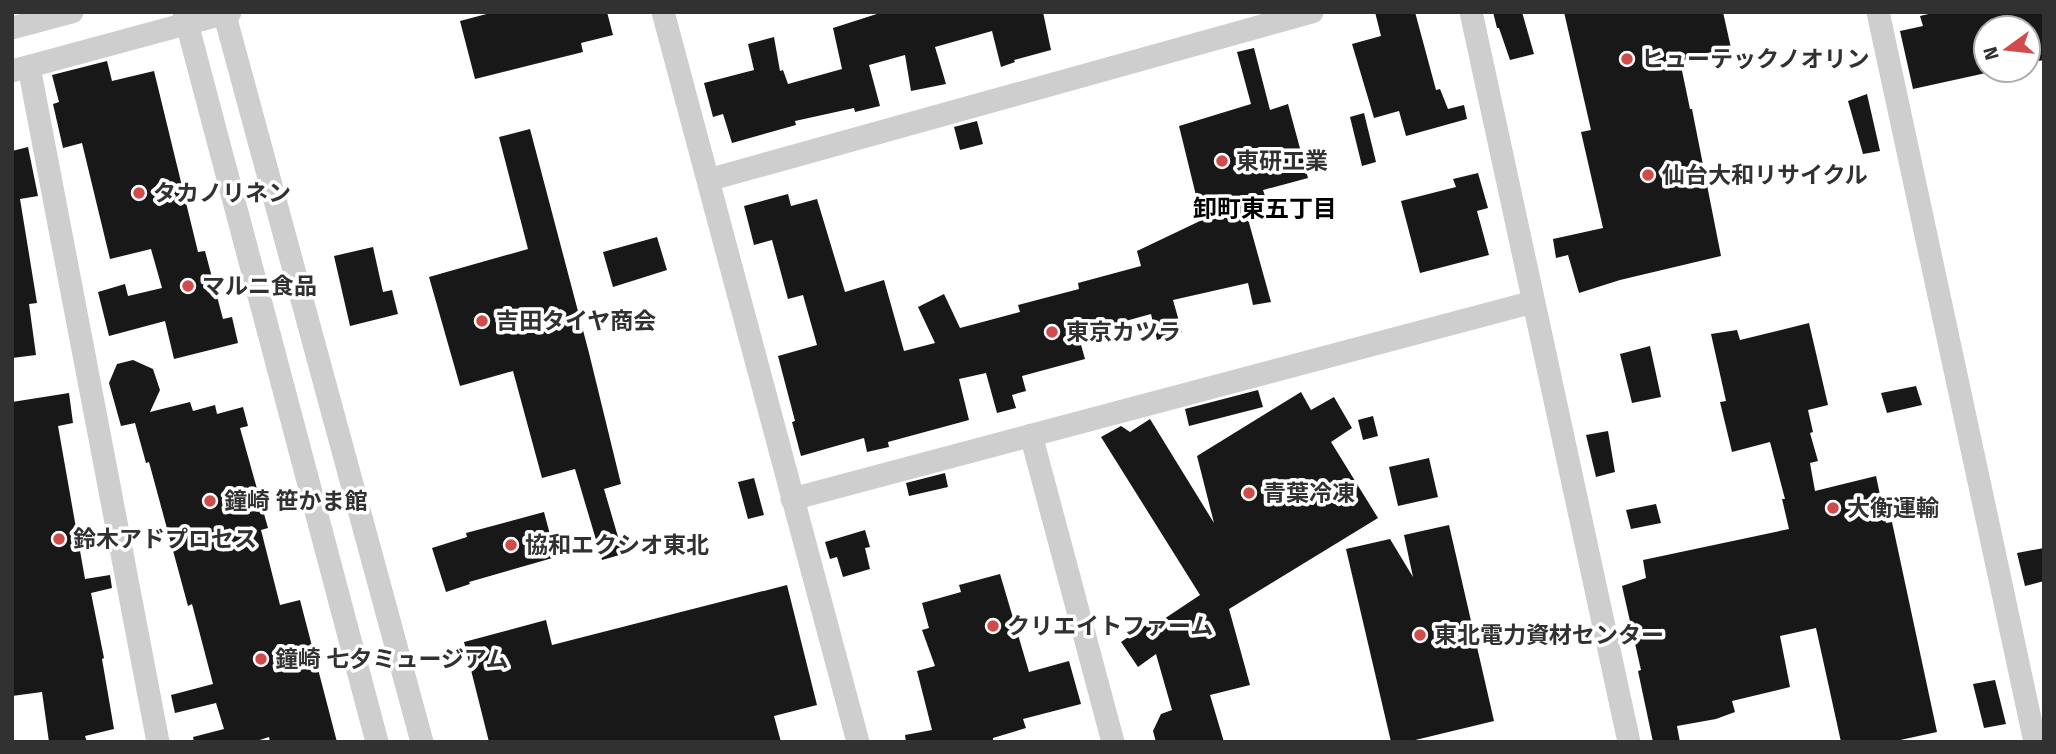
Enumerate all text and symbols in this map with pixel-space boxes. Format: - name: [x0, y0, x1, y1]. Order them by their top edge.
- north arrow: [1972, 14, 2042, 84]
- text: N: [1978, 44, 2004, 62]
- place label: ヒューテックノオリン: [1641, 45, 1870, 73]
- marker: ヒューテックノオリン: [1619, 51, 1635, 67]
- place label: 東研工業: [1236, 147, 1328, 175]
- marker: 東研工業: [1214, 153, 1230, 169]
- place label: 仙台大和リサイクル: [1662, 161, 1868, 189]
- marker: 仙台大和リサイクル: [1640, 167, 1656, 183]
- place label: タカノリネン: [153, 179, 291, 207]
- marker: タカノリネン: [131, 185, 147, 201]
- district label: 卸町東五丁目: [1193, 195, 1337, 223]
- place label: マルニ食品: [202, 272, 317, 300]
- marker: マルニ食品: [180, 278, 196, 294]
- place label: 吉田タイヤ商会: [496, 307, 656, 335]
- marker: 吉田タイヤ商会: [474, 313, 490, 329]
- place label: 東京カツラ: [1066, 318, 1181, 346]
- marker: 東京カツラ: [1044, 324, 1060, 340]
- place label: 青葉冷凍: [1263, 479, 1355, 507]
- marker: 青葉冷凍: [1241, 485, 1257, 501]
- place label: 鐘崎 笹かま館: [224, 487, 367, 515]
- marker: 鐘崎 笹かま館: [202, 493, 218, 509]
- place label: 大衡運輸: [1847, 494, 1939, 522]
- marker: 大衡運輸: [1825, 500, 1841, 516]
- place label: 鈴木アドプロセス: [73, 525, 257, 553]
- marker: 鈴木アドプロセス: [51, 531, 67, 547]
- place label: 協和エクシオ東北: [525, 531, 709, 559]
- marker: 協和エクシオ東北: [503, 537, 519, 553]
- place label: クリエイトファーム: [1007, 612, 1213, 640]
- marker: クリエイトファーム: [985, 618, 1001, 634]
- place label: 東北電力資材センター: [1434, 621, 1664, 649]
- marker: 東北電力資材センター: [1412, 627, 1428, 643]
- place label: 鐘崎 七夕ミュージアム: [275, 645, 508, 673]
- marker: 鐘崎 七夕ミュージアム: [253, 651, 269, 667]

